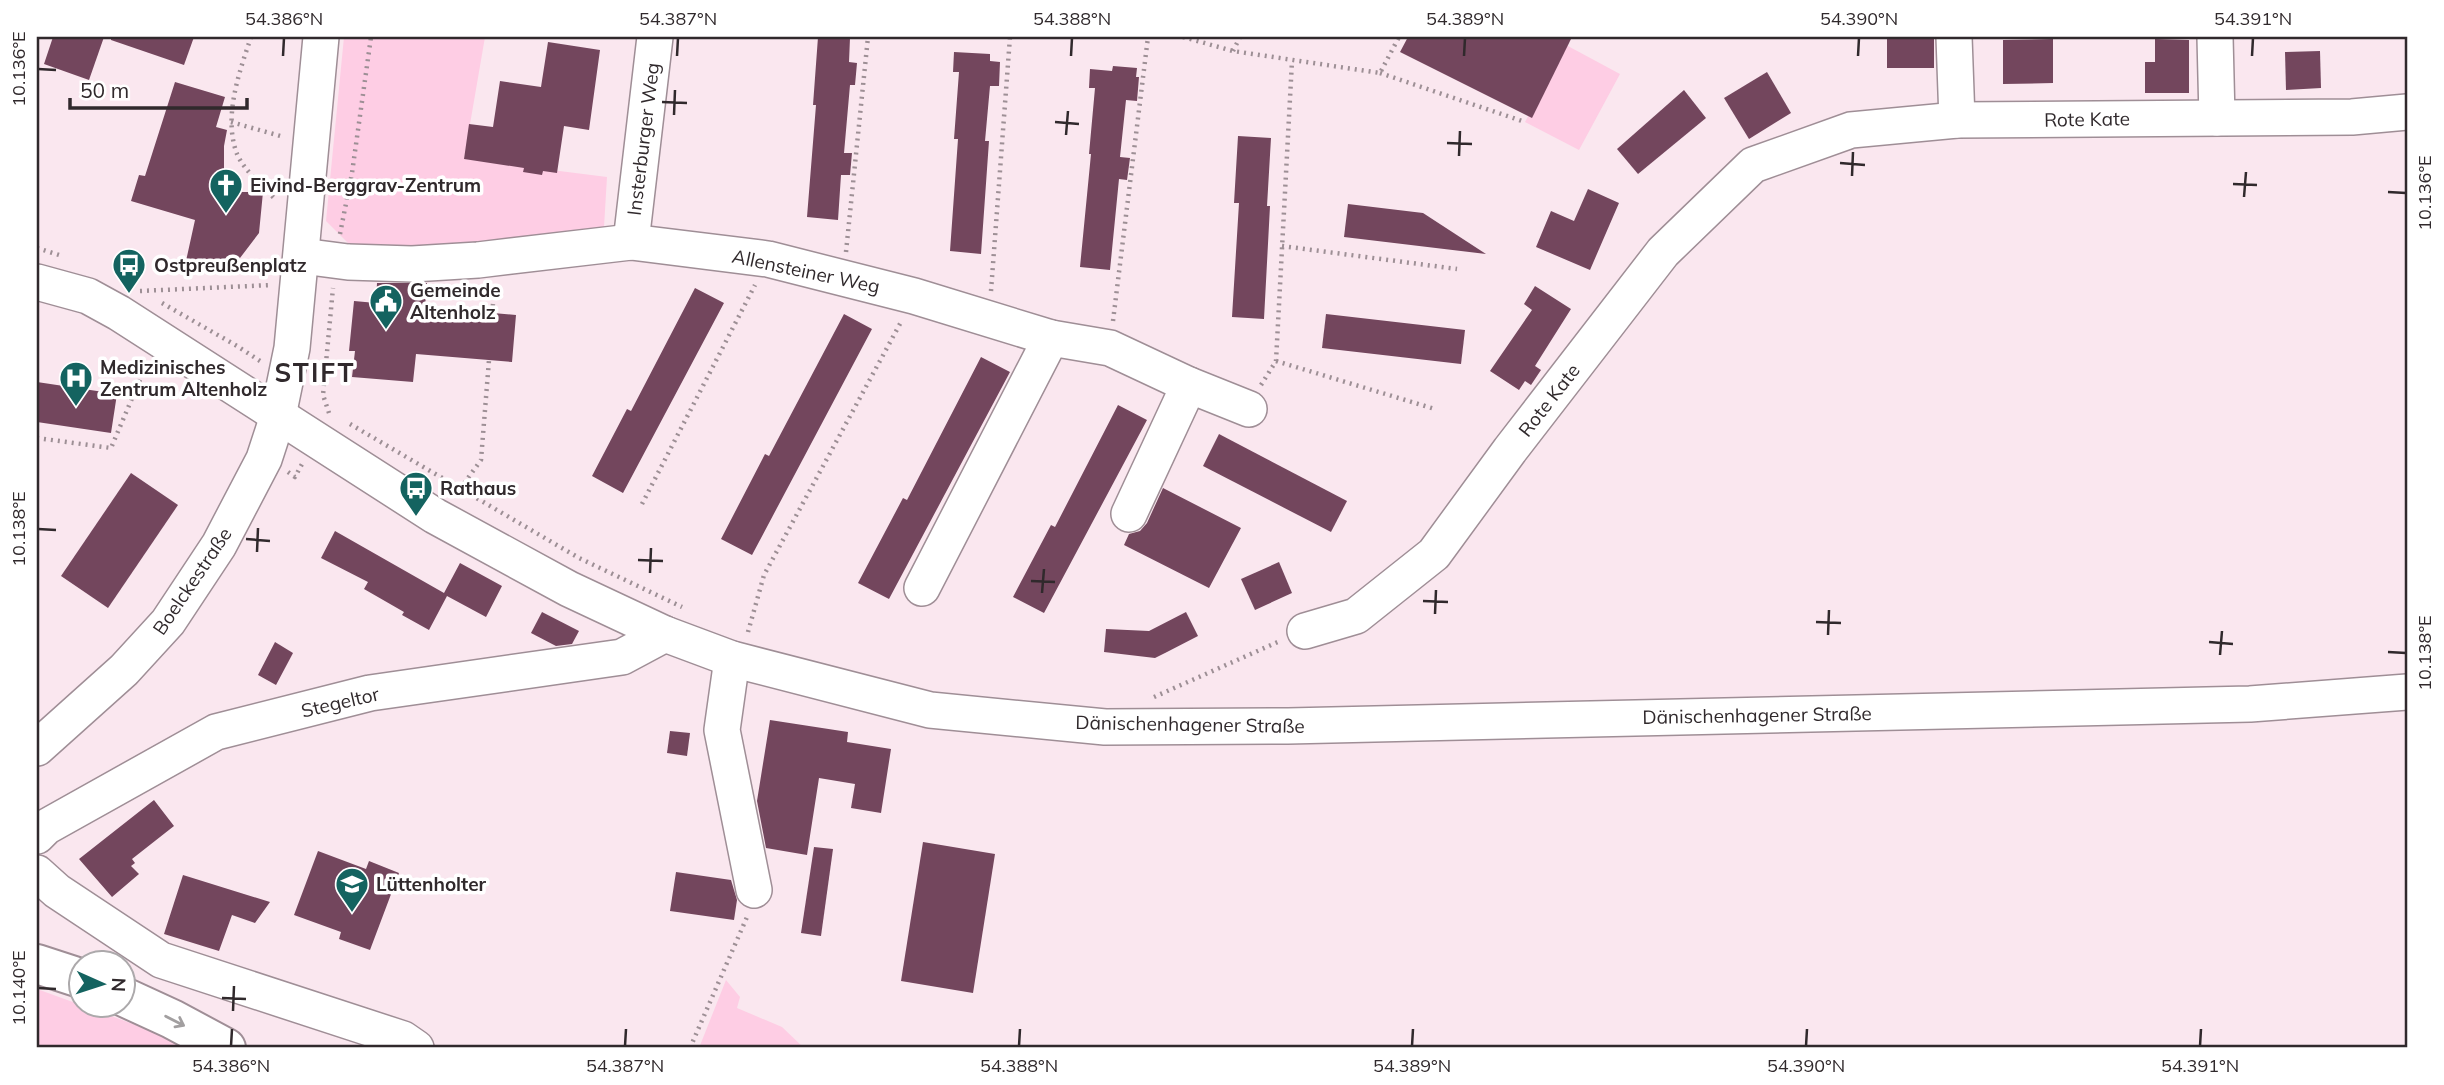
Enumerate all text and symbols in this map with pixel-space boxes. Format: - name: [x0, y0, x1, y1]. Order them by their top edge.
- text: 54.386°N: [245, 7, 323, 30]
- text: 54.387°N: [639, 7, 717, 30]
- text: 54.388°N: [1033, 7, 1111, 30]
- text: 54.389°N: [1426, 7, 1504, 30]
- text: 54.390°N: [1820, 7, 1898, 30]
- text: 54.391°N: [2214, 7, 2292, 30]
- text: 10.136°E: [7, 31, 30, 107]
- street label: Insterburger Weg: [622, 61, 664, 217]
- scale bar: [70, 66, 247, 110]
- text: 50 m: [80, 77, 129, 103]
- street label: Rote Kate: [2044, 106, 2130, 132]
- text: 10.136°E: [2413, 155, 2436, 231]
- church icon: Eivind-Berggrav-Zentrum: [207, 166, 245, 215]
- place label: Eivind-Berggrav-Zentrum: [250, 173, 481, 197]
- street label: Allensteiner Weg: [730, 244, 882, 298]
- bus stop icon: Ostpreußenplatz: [110, 246, 148, 295]
- place label: Ostpreußenplatz: [154, 253, 307, 277]
- place label: Gemeinde Altenholz: [410, 278, 501, 324]
- public building icon: Gemeinde Altenholz: [367, 282, 405, 331]
- place label: Medizinisches Zentrum Altenholz: [100, 355, 267, 401]
- district label: STIFT: [274, 356, 356, 389]
- hospital icon: Medizinisches Zentrum Altenholz: [57, 359, 95, 408]
- street label: Rote Kate: [1513, 359, 1585, 441]
- bus stop icon: Rathaus: [397, 469, 435, 518]
- place label: Rathaus: [440, 476, 516, 500]
- text: 10.138°E: [7, 491, 30, 567]
- street label: Boelckestraße: [147, 523, 237, 639]
- text: 10.138°E: [2413, 615, 2436, 691]
- street label: Stegeltor: [299, 681, 381, 723]
- street label: Dänischenhagener Straße: [1642, 701, 1872, 729]
- street label: Dänischenhagener Straße: [1075, 710, 1305, 738]
- school or university icon: Lüttenholter: [333, 865, 371, 914]
- place label: Lüttenholter: [376, 872, 487, 896]
- north arrow: [66, 948, 136, 1018]
- text: 10.140°E: [7, 950, 30, 1026]
- text: N: [107, 977, 131, 993]
- one-way arrow: [164, 1014, 185, 1028]
- text: 54.386°N: [192, 1054, 270, 1077]
- text: 54.387°N: [586, 1054, 664, 1077]
- text: 54.388°N: [980, 1054, 1058, 1077]
- text: 54.389°N: [1373, 1054, 1451, 1077]
- text: 54.390°N: [1767, 1054, 1845, 1077]
- text: 54.391°N: [2161, 1054, 2239, 1077]

